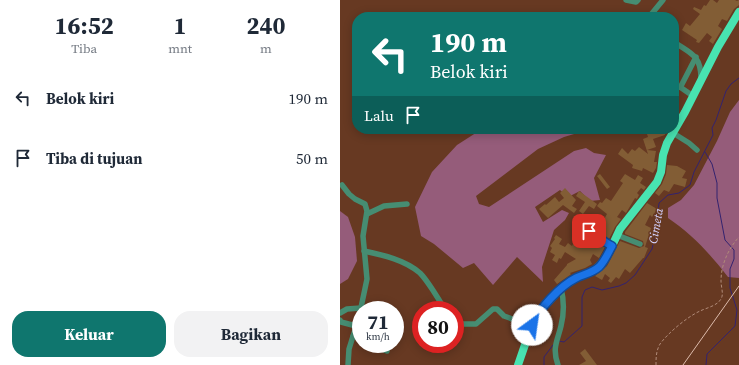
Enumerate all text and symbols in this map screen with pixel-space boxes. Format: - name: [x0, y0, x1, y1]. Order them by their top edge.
- text: 16:52: [54, 9, 114, 42]
- text: 1: [174, 9, 187, 42]
- text: 240: [246, 9, 285, 42]
- text: 190 m: [430, 23, 507, 61]
- icon: left: [364, 28, 416, 80]
- text: Tiba: [71, 40, 97, 57]
- text: mnt: [168, 40, 192, 57]
- text: m: [260, 40, 272, 57]
- text: Belok kiri: [430, 59, 508, 84]
- icon: left: [12, 87, 34, 109]
- text: Belok kiri: [46, 88, 114, 109]
- text: 190 m: [288, 88, 328, 109]
- icon: arrive: [402, 104, 424, 126]
- text: Lalu: [364, 105, 394, 126]
- icon: arrive: [12, 147, 34, 169]
- text: Tiba di tujuan: [46, 148, 142, 169]
- text: 50 m: [296, 148, 328, 169]
- water label: Cimeta: [645, 206, 667, 245]
- pin: [572, 214, 606, 248]
- icon: arrive: [578, 220, 600, 242]
- speed limit sign: 80: [412, 301, 464, 353]
- position arrow: [511, 304, 553, 346]
- text: 71: [367, 308, 389, 336]
- button: Keluar: [12, 311, 166, 357]
- button: Bagikan: [174, 311, 328, 357]
- text: km/h: [366, 330, 390, 343]

